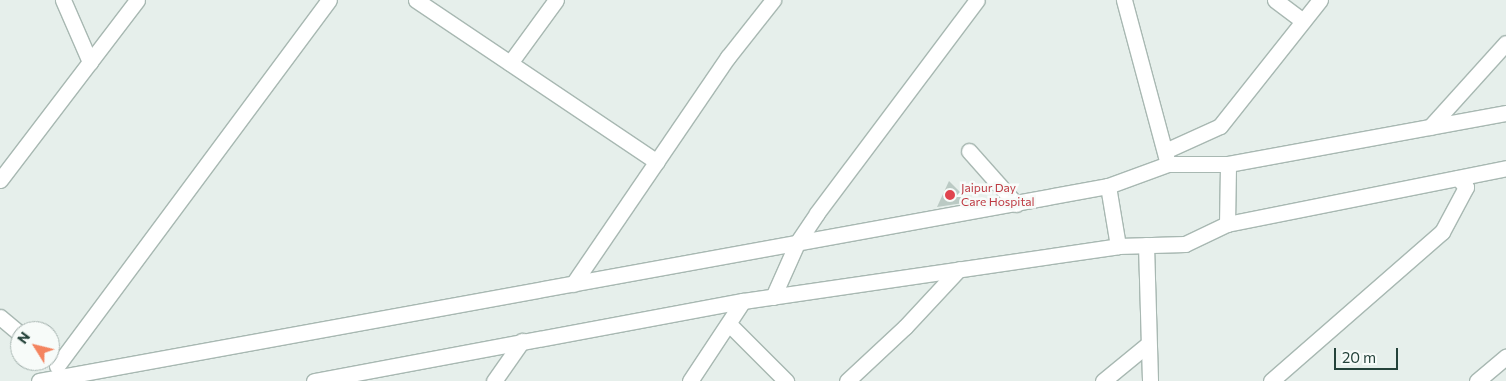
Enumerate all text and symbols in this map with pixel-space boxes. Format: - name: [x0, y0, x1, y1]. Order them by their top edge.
- place label: Jaipur Day Care Hospital: [961, 181, 1035, 209]
- marker: Jaipur Day Care Hospital: [943, 188, 957, 202]
- north arrow: [10, 321, 60, 371]
- text: N: [13, 328, 33, 347]
- scale bar: [1336, 338, 1400, 370]
- text: 20 m: [1342, 348, 1376, 366]

